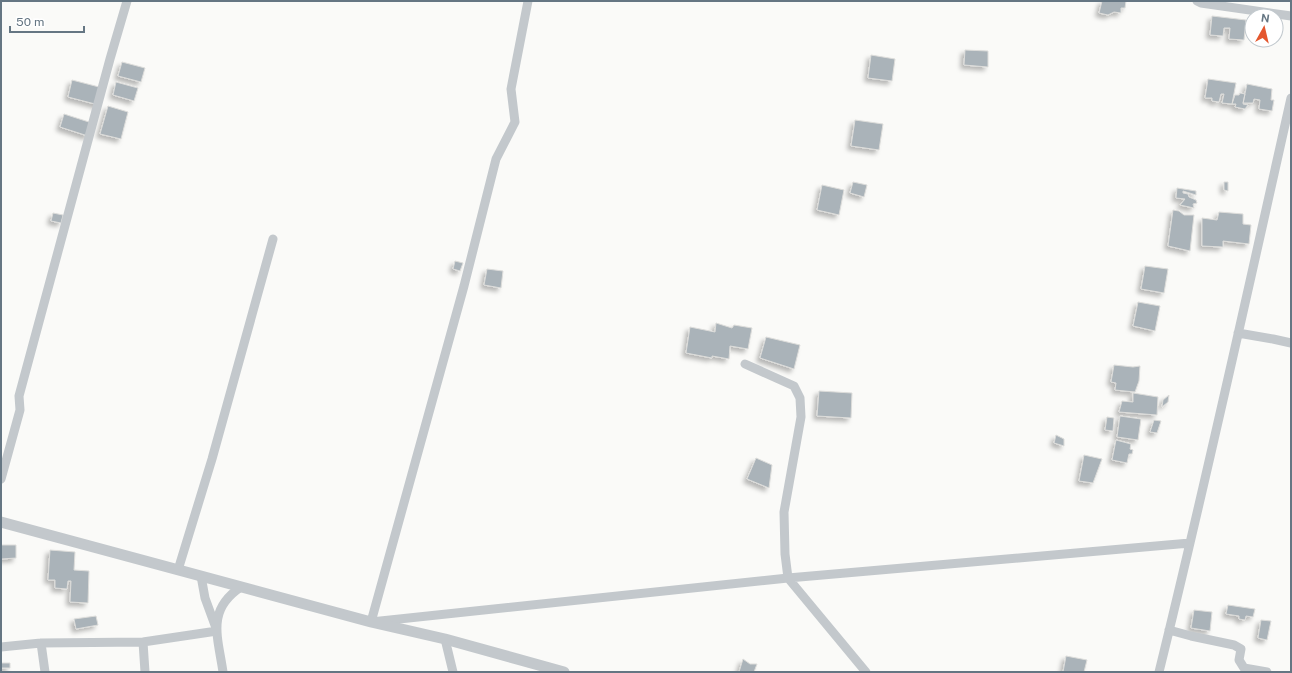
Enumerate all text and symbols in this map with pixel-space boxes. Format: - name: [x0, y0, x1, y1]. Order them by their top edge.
- scale bar: [10, 8, 84, 34]
- north arrow: [1244, 8, 1284, 48]
- text: N: [1260, 12, 1270, 25]
- text: 50 m: [16, 15, 44, 29]

